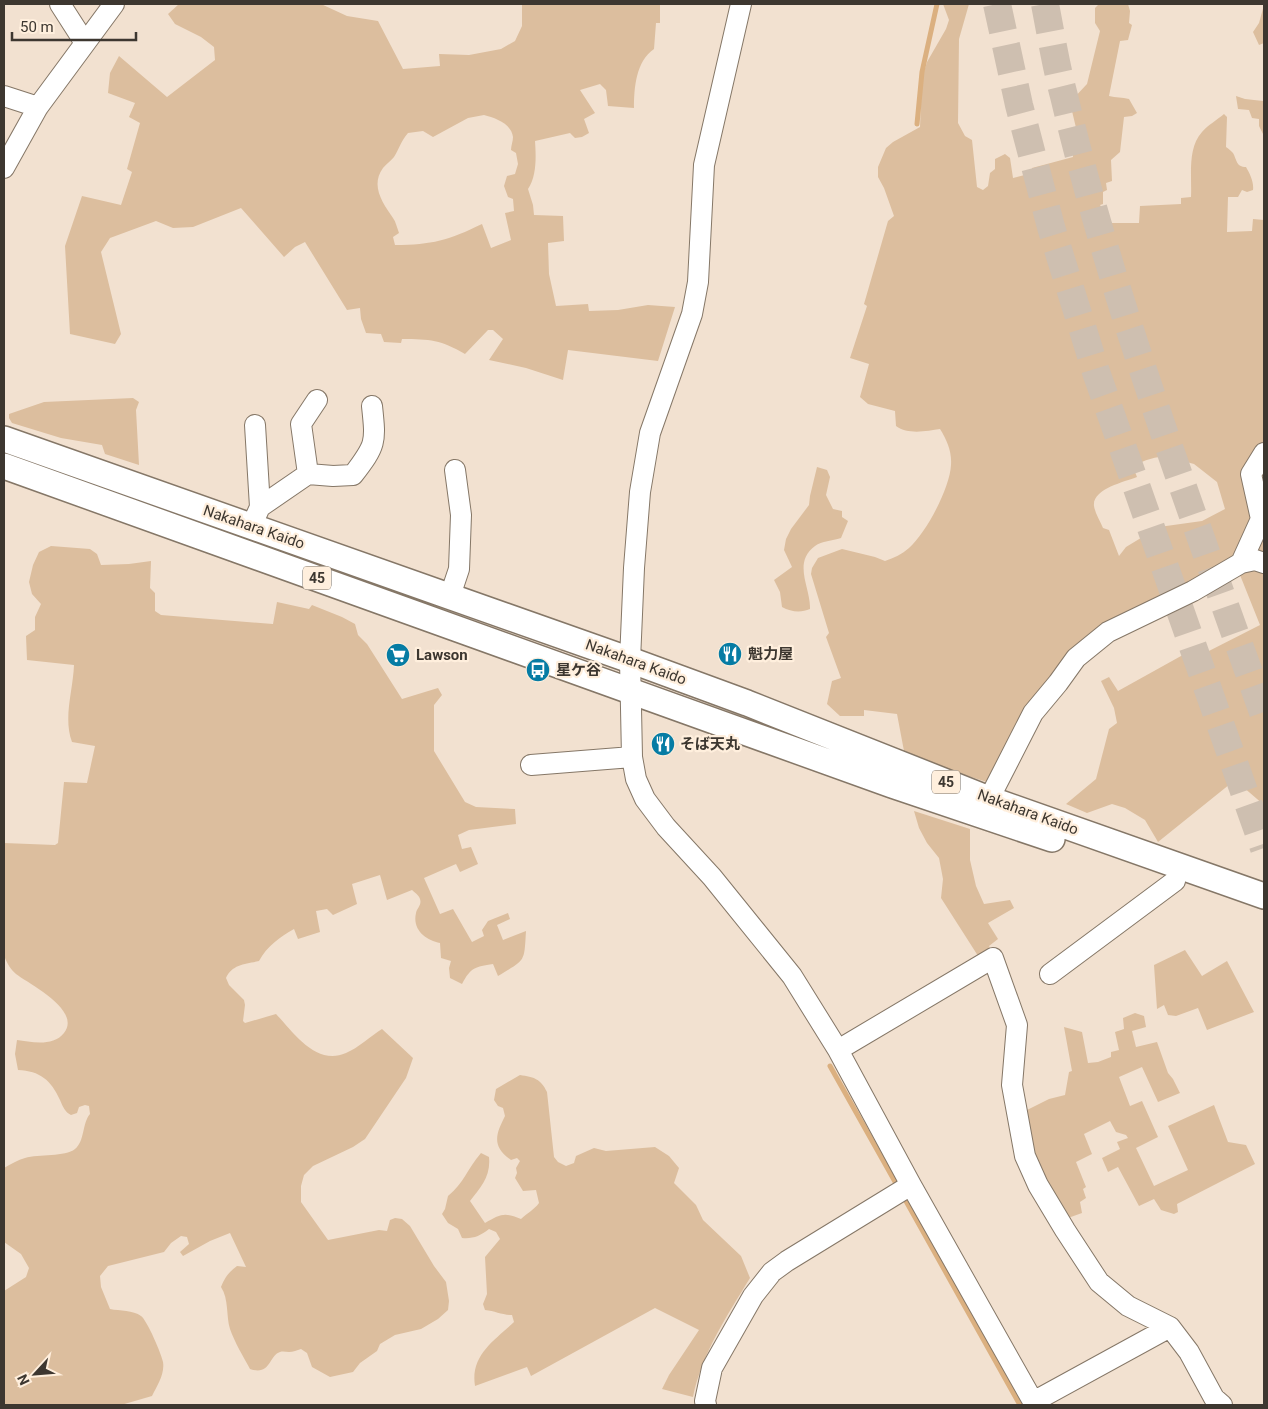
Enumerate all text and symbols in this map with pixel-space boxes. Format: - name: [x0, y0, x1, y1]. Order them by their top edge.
- scale bar: [12, 10, 136, 42]
- text: 50 m: [20, 18, 54, 36]
- street label: Nakahara Kaido: [201, 501, 307, 553]
- road number: 45: [303, 566, 331, 590]
- street label: Nakahara Kaido: [583, 635, 689, 689]
- restaurant icon: 魁力屋: [717, 641, 743, 667]
- supermarket icon: Lawson: [385, 642, 411, 668]
- place label: 魁力屋: [748, 645, 793, 663]
- place label: Lawson: [416, 646, 468, 664]
- bus stop icon: 星ケ谷: [525, 657, 551, 683]
- place label: 星ケ谷: [556, 661, 601, 679]
- restaurant icon: そば天丸: [650, 731, 676, 757]
- place label: そば天丸: [680, 735, 740, 753]
- road number: 45: [932, 770, 960, 794]
- street label: Nakahara Kaido: [975, 785, 1081, 839]
- north arrow: [10, 1349, 60, 1399]
- text: N: [14, 1372, 33, 1388]

